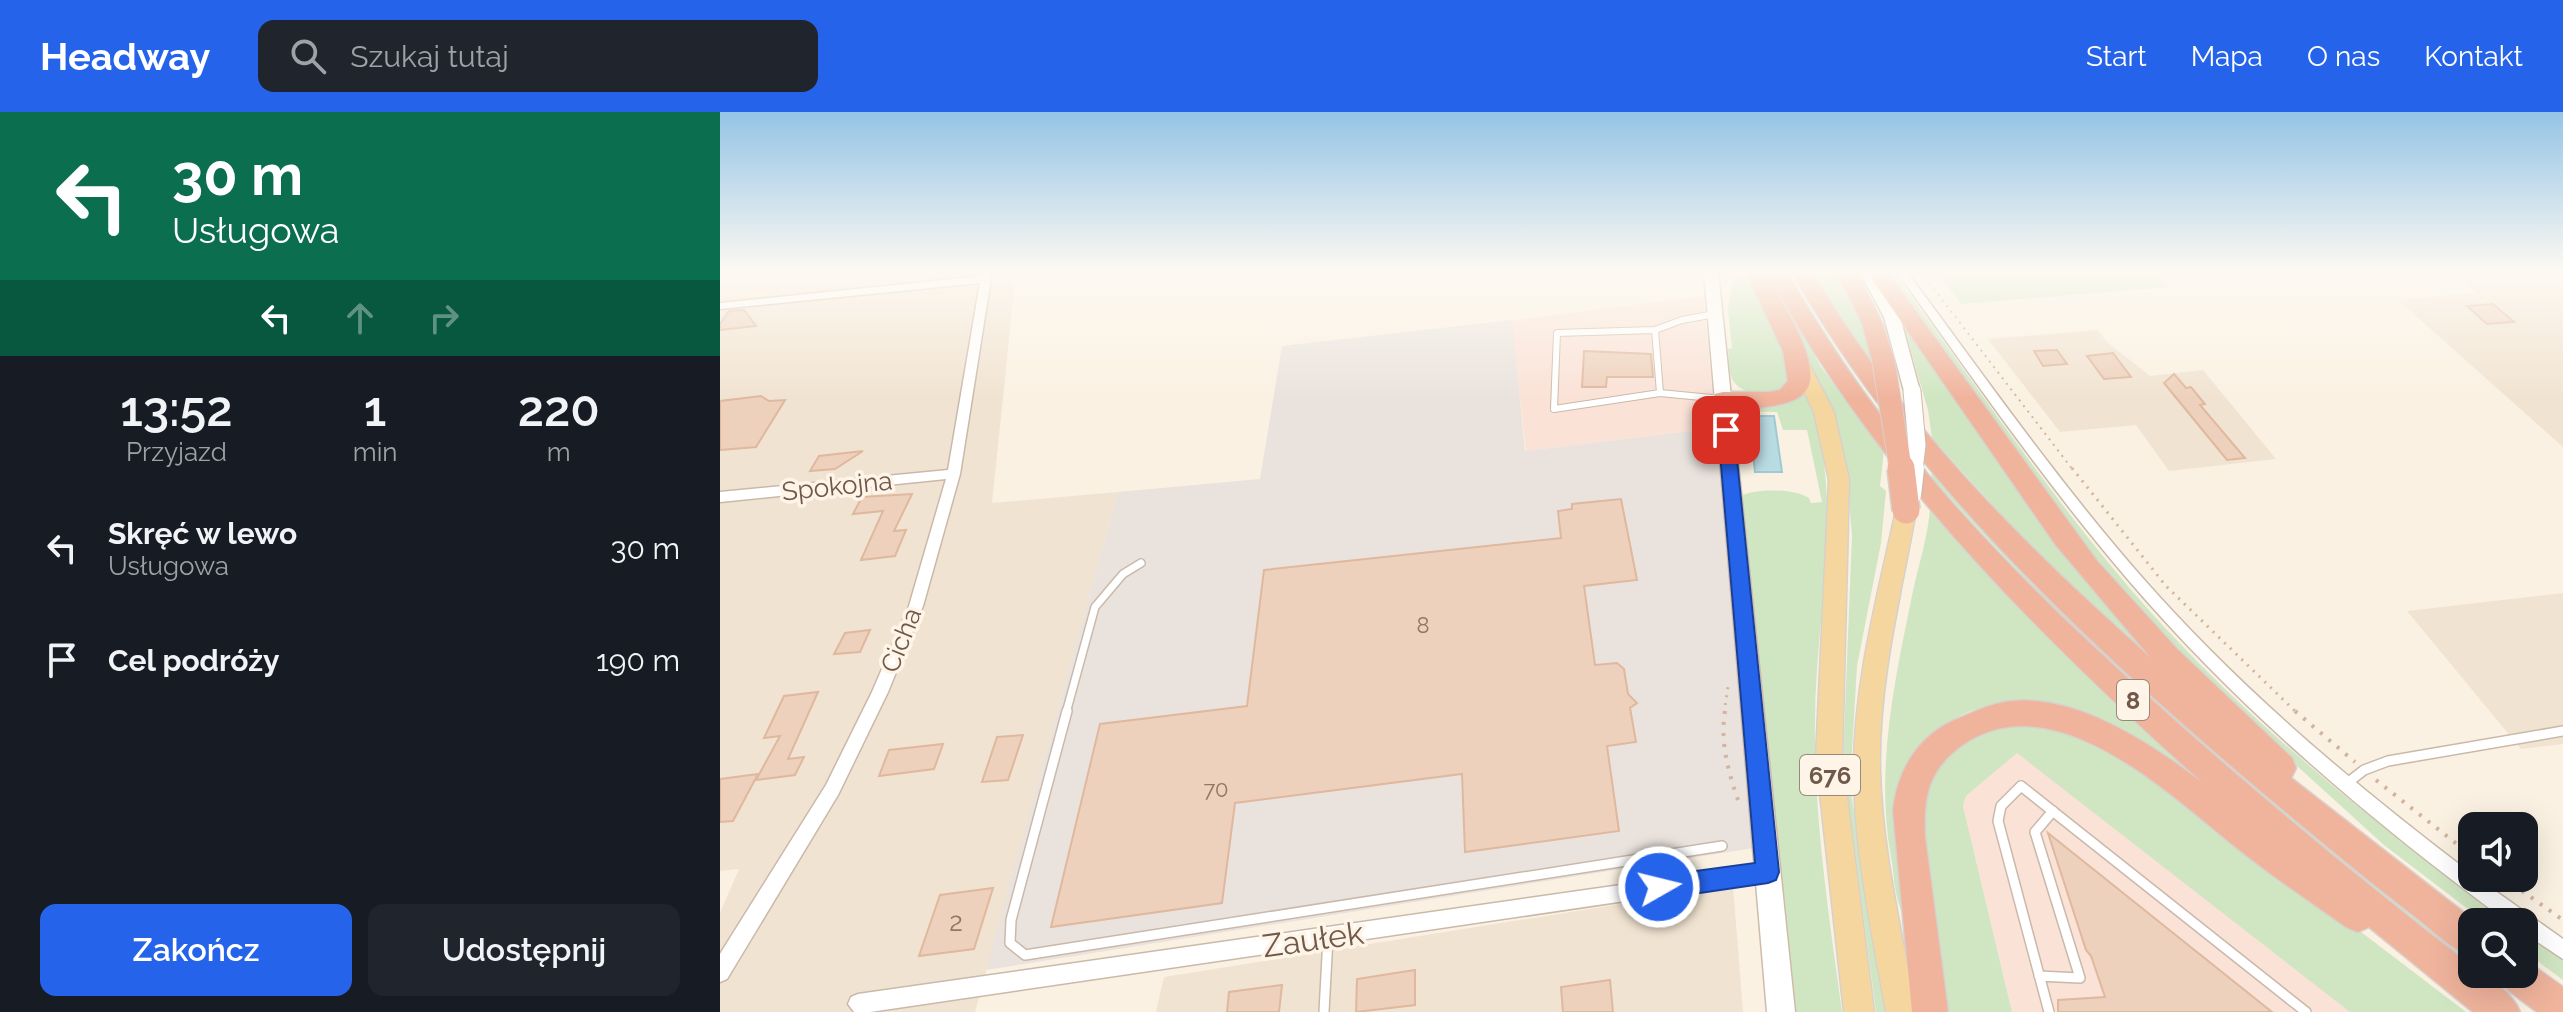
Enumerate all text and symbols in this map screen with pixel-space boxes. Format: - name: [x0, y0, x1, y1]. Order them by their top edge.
- search box: [258, 20, 818, 92]
- text: Headway: [40, 34, 210, 79]
- icon: search: [286, 34, 330, 78]
- text: Szukaj tutaj: [350, 39, 509, 74]
- text: Start: [2086, 40, 2147, 73]
- text: Mapa: [2191, 40, 2263, 73]
- text: O nas: [2307, 40, 2380, 73]
- text: Kontakt: [2424, 40, 2523, 73]
- text: 30 m: [172, 142, 303, 208]
- icon: left: [40, 144, 144, 248]
- text: Usługowa: [172, 209, 339, 251]
- icon: left: [254, 296, 298, 340]
- icon: ahead: [338, 296, 382, 340]
- icon: right: [422, 296, 466, 340]
- text: 13:52: [120, 381, 233, 437]
- text: 1: [364, 381, 386, 437]
- text: 220: [518, 381, 600, 437]
- pin: [1692, 396, 1760, 464]
- icon: arrive: [1704, 408, 1748, 452]
- text: Przyjazd: [126, 437, 227, 467]
- text: min: [353, 437, 397, 467]
- text: m: [547, 437, 571, 467]
- street label: Spokojna: [780, 465, 894, 507]
- text: Skręć w lewo: [108, 516, 297, 551]
- icon: left: [40, 526, 84, 570]
- text: 30 m: [610, 531, 680, 566]
- text: Usługowa: [108, 551, 229, 581]
- street label: Cicha: [875, 603, 927, 677]
- house number: 8: [1416, 612, 1430, 638]
- icon: arrive: [40, 638, 84, 682]
- text: Cel podróży: [108, 643, 280, 678]
- text: 190 m: [596, 643, 680, 678]
- road number: 8: [2117, 680, 2149, 720]
- road number: 676: [1800, 755, 1860, 795]
- house number: 70: [1203, 776, 1229, 802]
- map controls: [2458, 812, 2538, 988]
- button: sound: [2458, 812, 2538, 892]
- position arrow: [1617, 845, 1701, 929]
- button: Zakończ: [40, 904, 352, 996]
- button: Udostępnij: [368, 904, 680, 996]
- house number: 2: [949, 907, 963, 937]
- button: search: [2458, 908, 2538, 988]
- street label: Zaułek: [1260, 914, 1366, 964]

